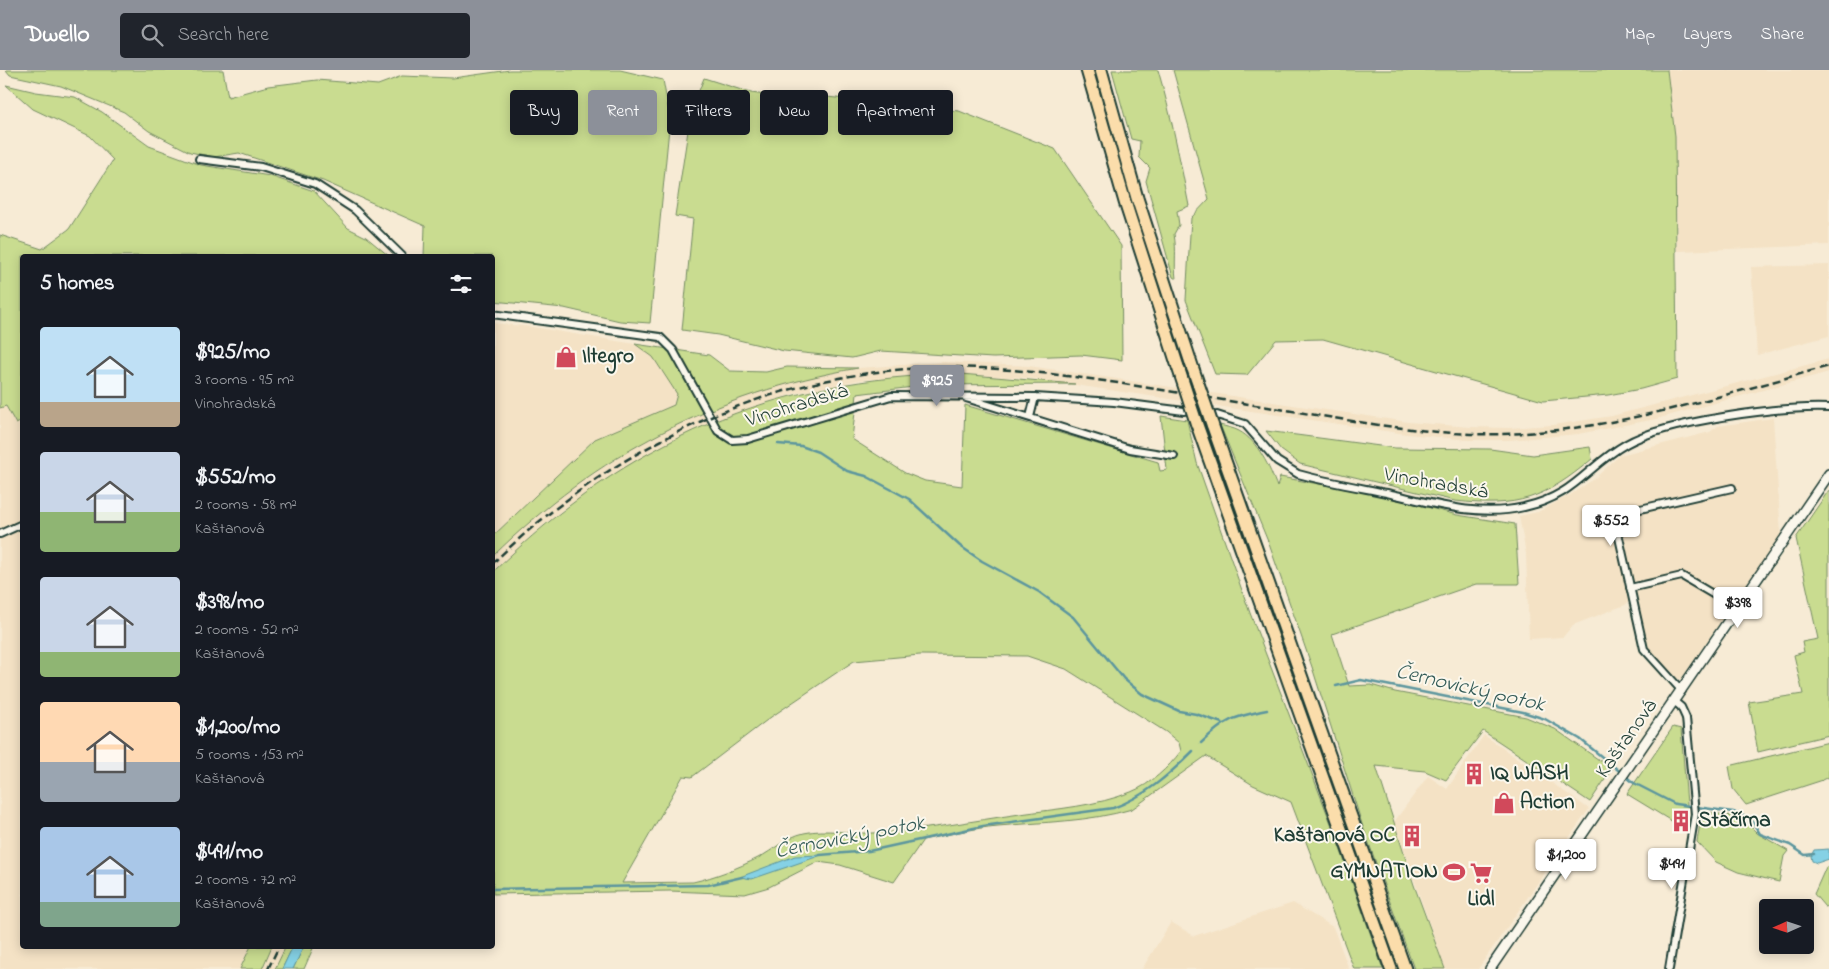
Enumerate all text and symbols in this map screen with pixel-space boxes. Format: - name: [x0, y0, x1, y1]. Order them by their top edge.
- search box: [120, 13, 470, 58]
- text: Dwello: [25, 18, 90, 53]
- icon: search: [138, 21, 166, 49]
- text: Search here: [178, 22, 269, 49]
- text: Map: [1625, 22, 1655, 48]
- text: Layers: [1683, 22, 1733, 48]
- text: Share: [1761, 22, 1804, 48]
- chip: Buy: [510, 90, 578, 135]
- chip: Rent: [588, 90, 657, 135]
- chip: Filters: [667, 90, 750, 135]
- chip: New: [760, 90, 828, 135]
- chip: Apartment: [838, 90, 953, 135]
- text: 5 homes: [40, 269, 115, 299]
- icon: filters: [447, 270, 475, 298]
- text: $925/mo: [195, 338, 270, 368]
- place label: Iltegro: [582, 342, 634, 374]
- shop icon: Iltegro: [553, 344, 579, 370]
- icon: home: [80, 347, 140, 407]
- pin: $925: [907, 364, 967, 407]
- text: 3 rooms · 95 m²: [195, 368, 294, 392]
- text: $925: [921, 369, 953, 393]
- street label: Vinohradská: [741, 376, 852, 436]
- text: Vinohradská: [195, 392, 275, 416]
- street label: Vinohradská: [1380, 460, 1491, 508]
- text: $552/mo: [195, 463, 276, 493]
- icon: home: [80, 472, 140, 532]
- text: 2 rooms · 58 m²: [195, 493, 297, 517]
- pin: $552: [1581, 504, 1641, 547]
- text: $552: [1593, 509, 1629, 533]
- text: Kaštanová: [195, 517, 264, 541]
- pin: $398: [1708, 586, 1768, 629]
- text: $398/mo: [195, 588, 264, 618]
- text: $398: [1724, 591, 1752, 615]
- icon: home: [80, 597, 140, 657]
- text: 2 rooms · 52 m²: [195, 618, 299, 642]
- text: Kaštanová: [195, 642, 264, 666]
- water label: Černovický potok: [1392, 656, 1549, 722]
- street label: Kaštanová: [1589, 693, 1665, 785]
- text: $1,200/mo: [195, 713, 280, 743]
- icon: home: [80, 722, 140, 782]
- text: 5 rooms · 153 m²: [195, 743, 304, 767]
- place label: IQ WASH: [1490, 759, 1569, 789]
- building icon: IQ WASH: [1461, 761, 1487, 787]
- text: Kaštanová: [195, 767, 264, 791]
- place label: Action: [1520, 788, 1574, 818]
- shop icon: Action: [1491, 790, 1517, 816]
- place label: Stáčírna: [1698, 806, 1770, 836]
- water label: Černovický potok: [772, 808, 929, 868]
- building icon: Stáčírna: [1668, 808, 1694, 834]
- place label: Kaštanová OC: [1274, 821, 1395, 851]
- building icon: Kaštanová OC: [1399, 823, 1425, 849]
- text: $491/mo: [195, 838, 263, 868]
- pin: $1,200: [1525, 838, 1607, 881]
- text: $1,200: [1546, 843, 1586, 867]
- icon: home: [80, 847, 140, 907]
- pin: $491: [1642, 848, 1702, 890]
- text: $491: [1659, 852, 1685, 876]
- place label: GYMNATION: [1330, 857, 1438, 887]
- sports icon: GYMNATION: [1441, 859, 1467, 885]
- supermarket icon: Lidl: [1468, 860, 1494, 886]
- text: 2 rooms · 72 m²: [195, 868, 296, 892]
- place label: Lidl: [1468, 885, 1495, 915]
- text: Kaštanová: [195, 892, 264, 916]
- north arrow: [1759, 899, 1814, 954]
- map controls: [1759, 899, 1814, 954]

